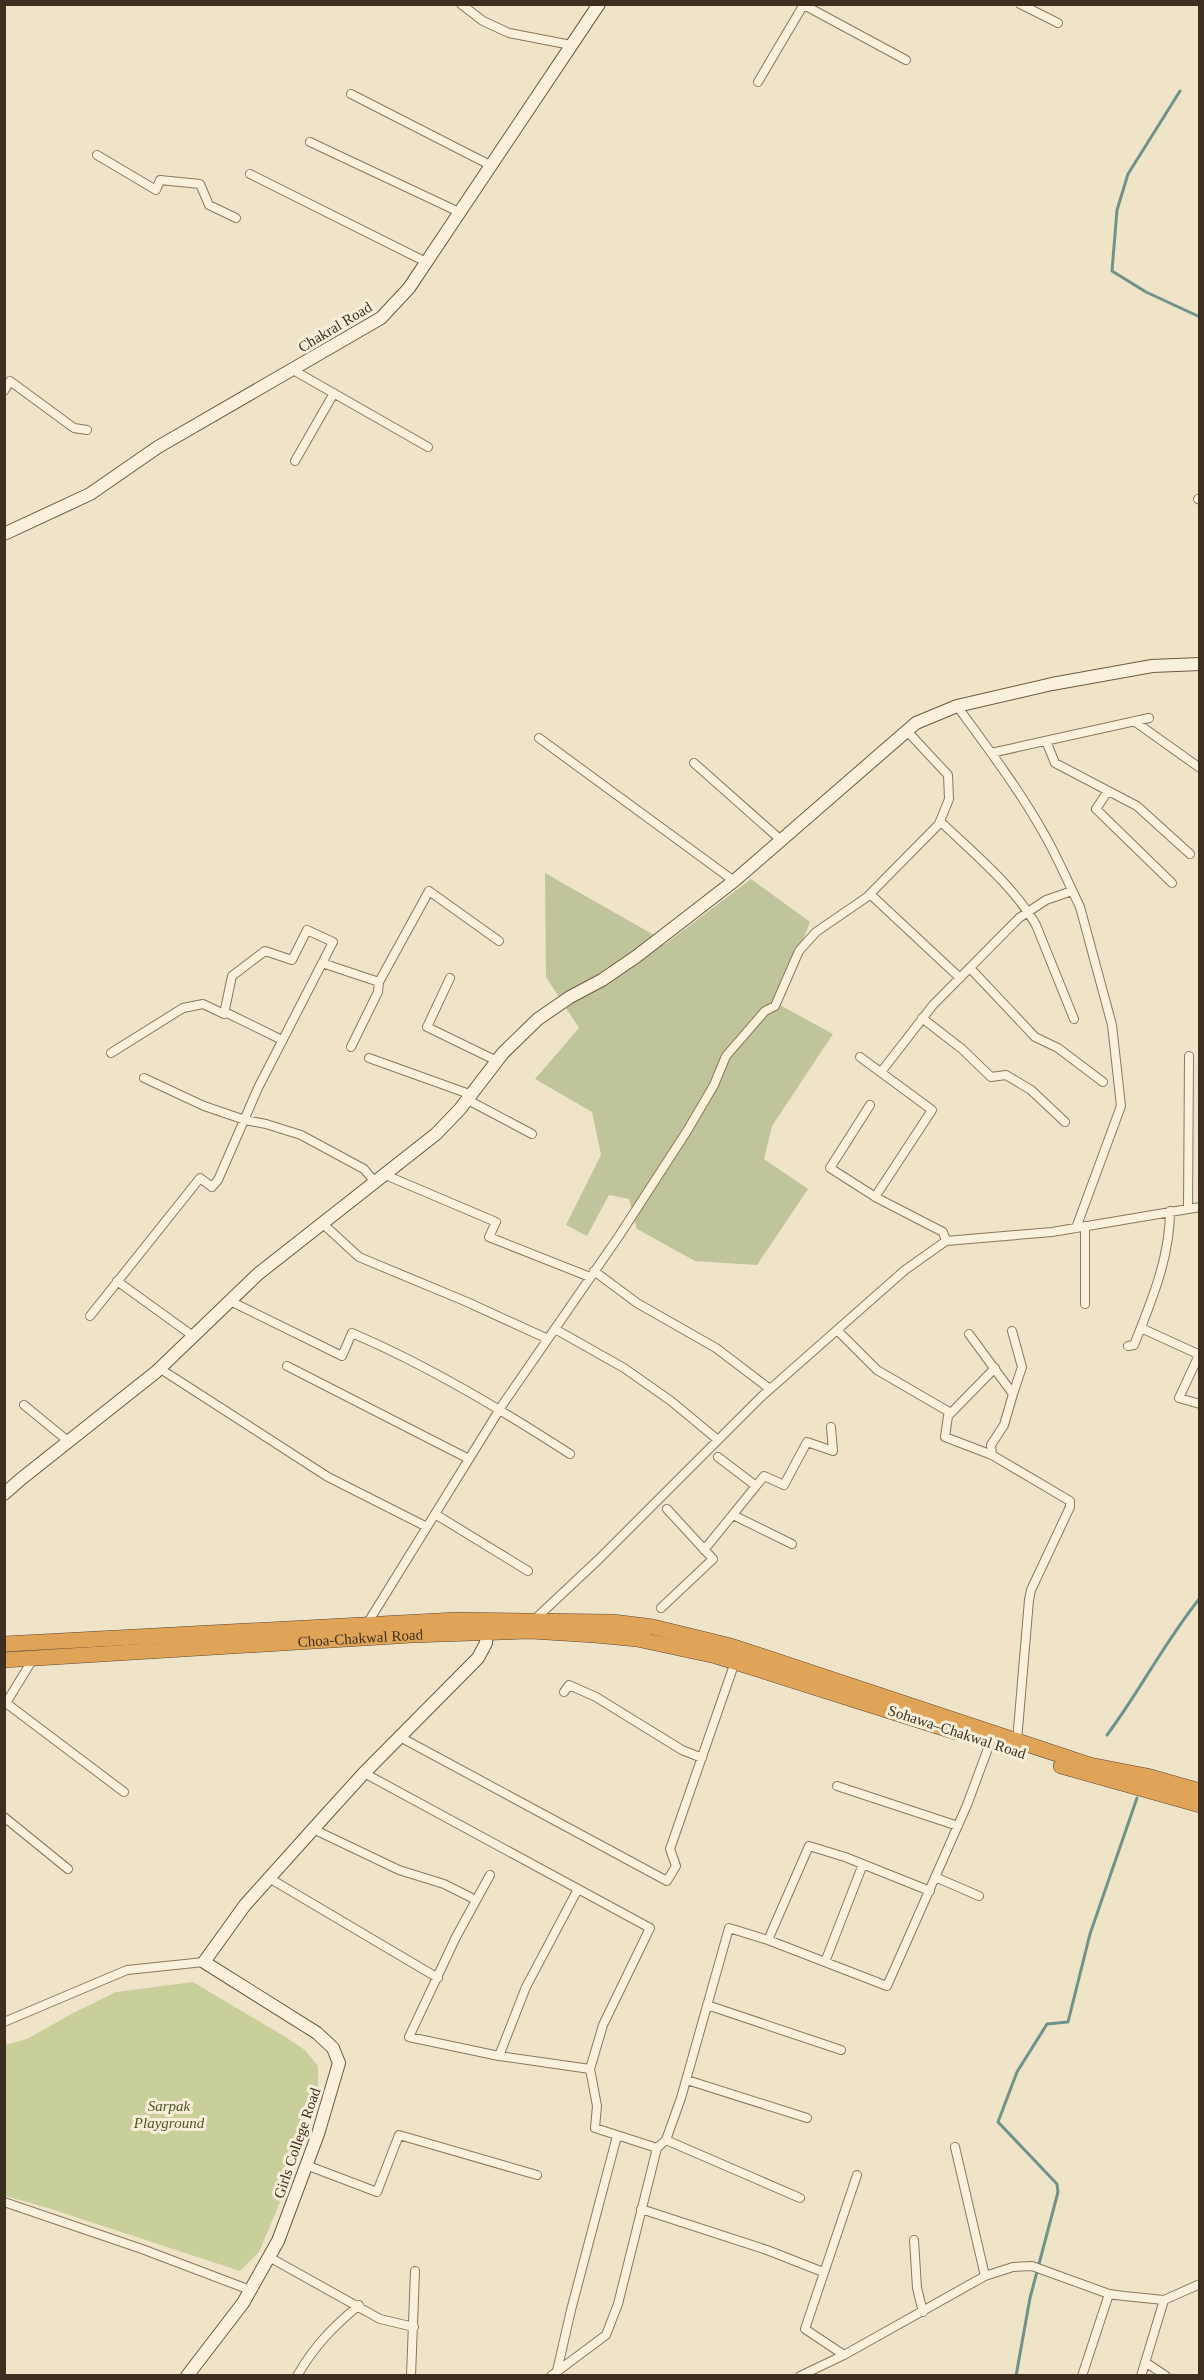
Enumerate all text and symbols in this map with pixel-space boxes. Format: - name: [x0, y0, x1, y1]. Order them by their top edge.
- street label: Chakral Road: [295, 299, 375, 355]
- street label: Choa-Chakwal Road: [297, 1627, 424, 1650]
- street label: Sohawa–Chakwal Road: [886, 1702, 1028, 1762]
- street label: Girls College Road: [271, 2085, 324, 2200]
- park label: Sarpak Playground: [133, 2098, 205, 2131]

